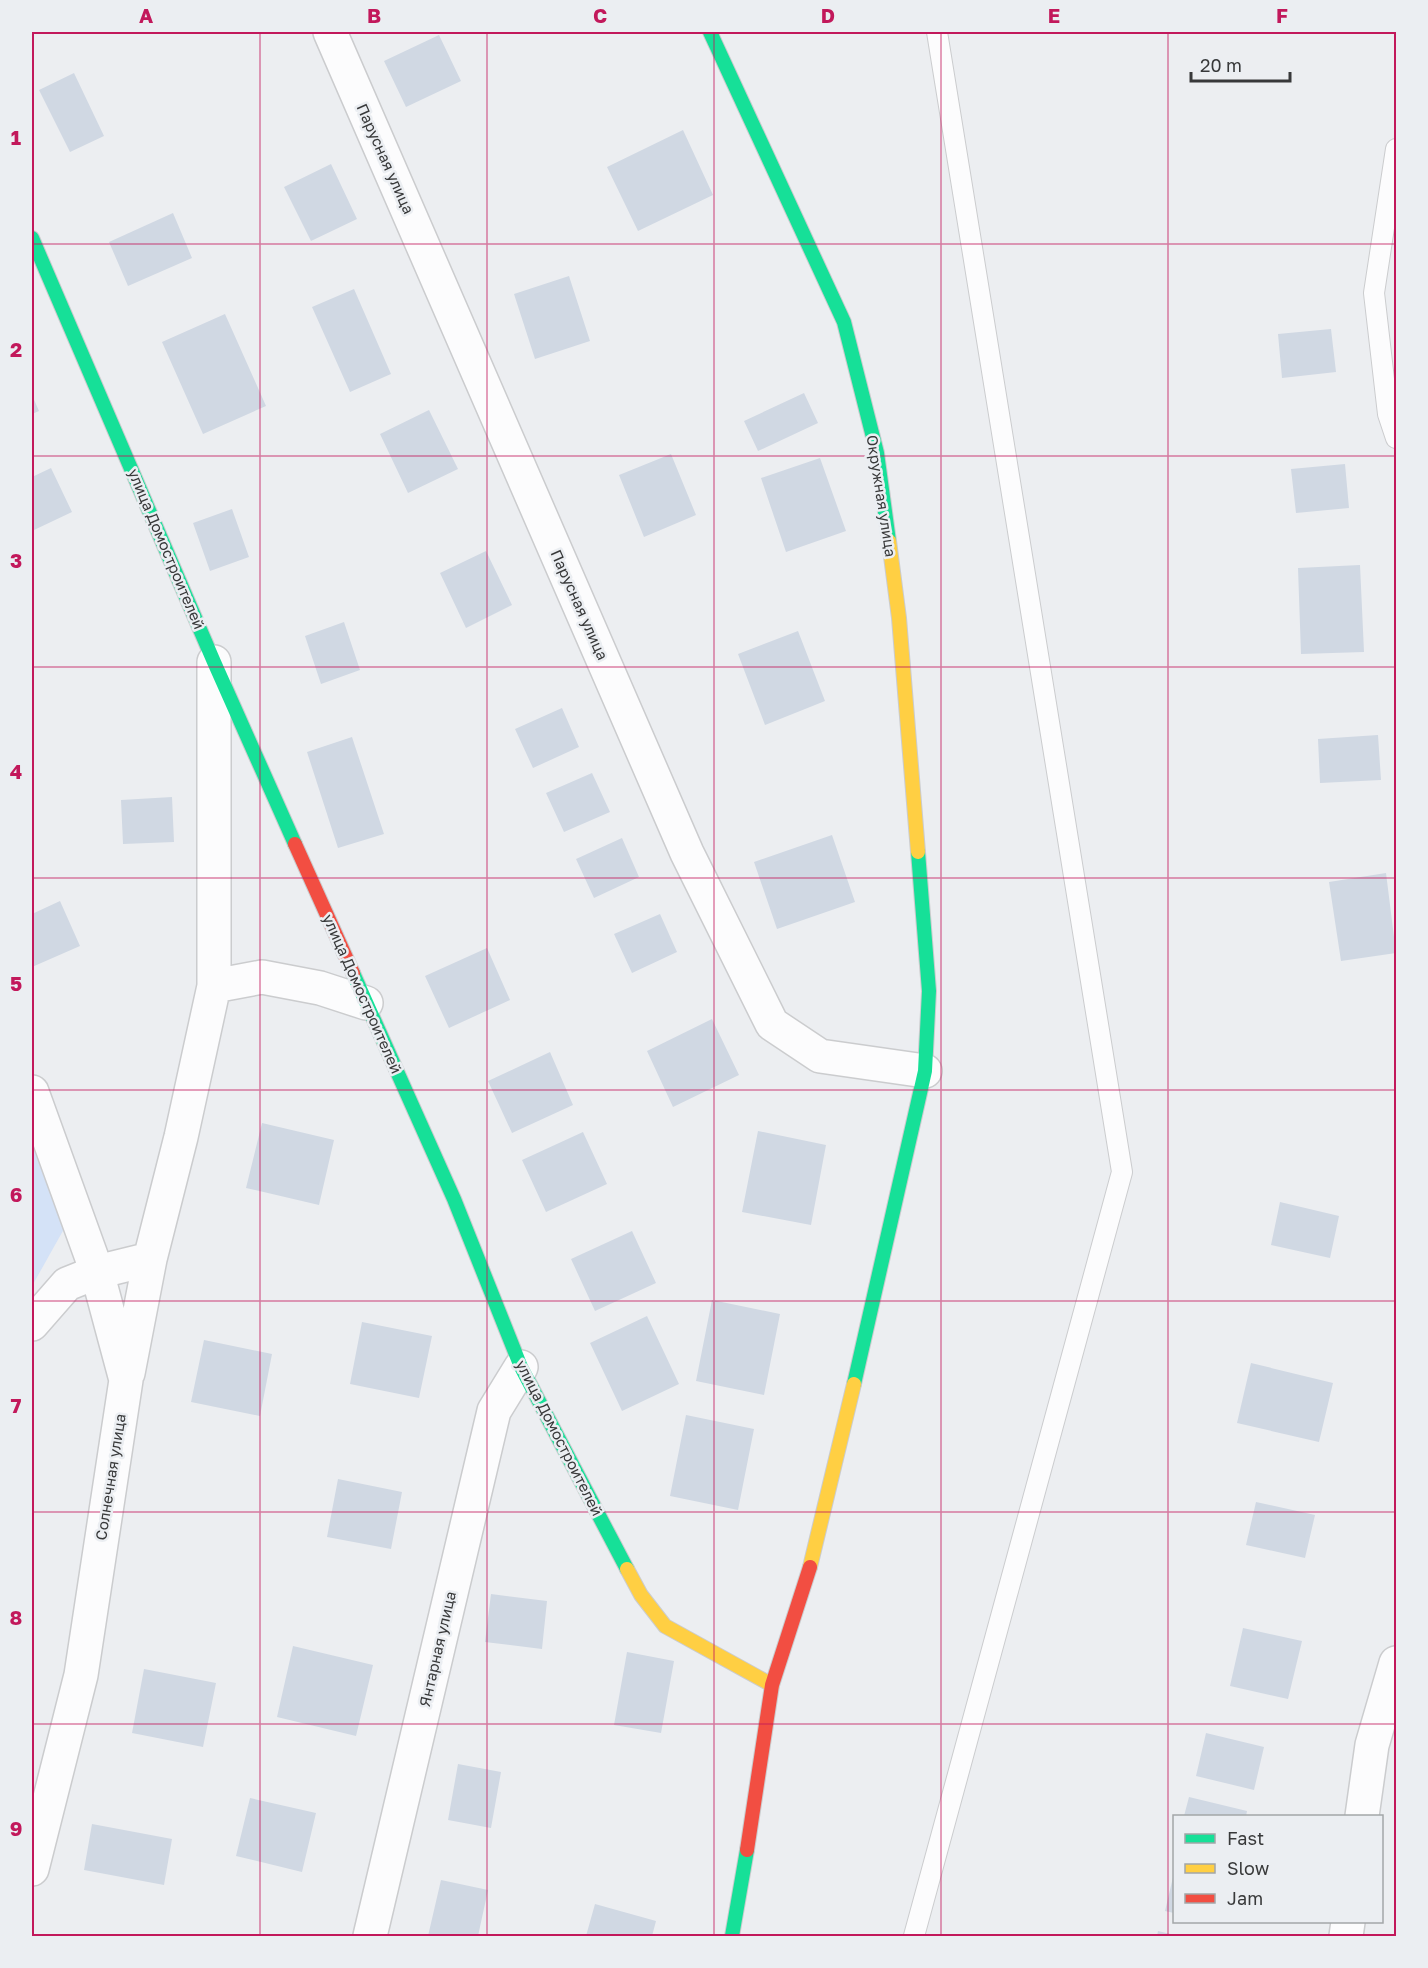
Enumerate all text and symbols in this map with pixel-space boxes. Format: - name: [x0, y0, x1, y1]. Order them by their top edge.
- text: A: [139, 3, 153, 27]
- text: B: [367, 3, 381, 27]
- text: C: [593, 3, 607, 27]
- text: D: [821, 3, 835, 27]
- text: E: [1048, 3, 1060, 27]
- text: F: [1276, 3, 1288, 27]
- scale bar: [1191, 45, 1290, 83]
- text: 20 m: [1200, 54, 1242, 76]
- street label: Парусная улица: [354, 101, 418, 217]
- text: 1: [11, 125, 21, 149]
- text: 2: [10, 337, 22, 361]
- street label: Окружная улица: [863, 434, 901, 558]
- street label: улица Домостроителей: [125, 466, 209, 632]
- street label: Парусная улица: [548, 547, 612, 663]
- text: 3: [10, 548, 22, 572]
- text: 4: [10, 759, 22, 783]
- street label: улица Домостроителей: [320, 911, 406, 1076]
- text: 5: [10, 971, 22, 995]
- text: 6: [10, 1182, 22, 1206]
- street label: улица Домостроителей: [513, 1357, 607, 1519]
- text: 7: [11, 1393, 22, 1417]
- street label: Солнечная улица: [91, 1412, 129, 1541]
- street label: Янтарная улица: [415, 1589, 459, 1708]
- text: 8: [10, 1605, 22, 1629]
- legend: [1173, 1815, 1383, 1923]
- text: 9: [10, 1816, 22, 1840]
- text: Fast: [1227, 1827, 1264, 1849]
- text: Slow: [1227, 1857, 1270, 1879]
- text: Jam: [1227, 1887, 1263, 1909]

